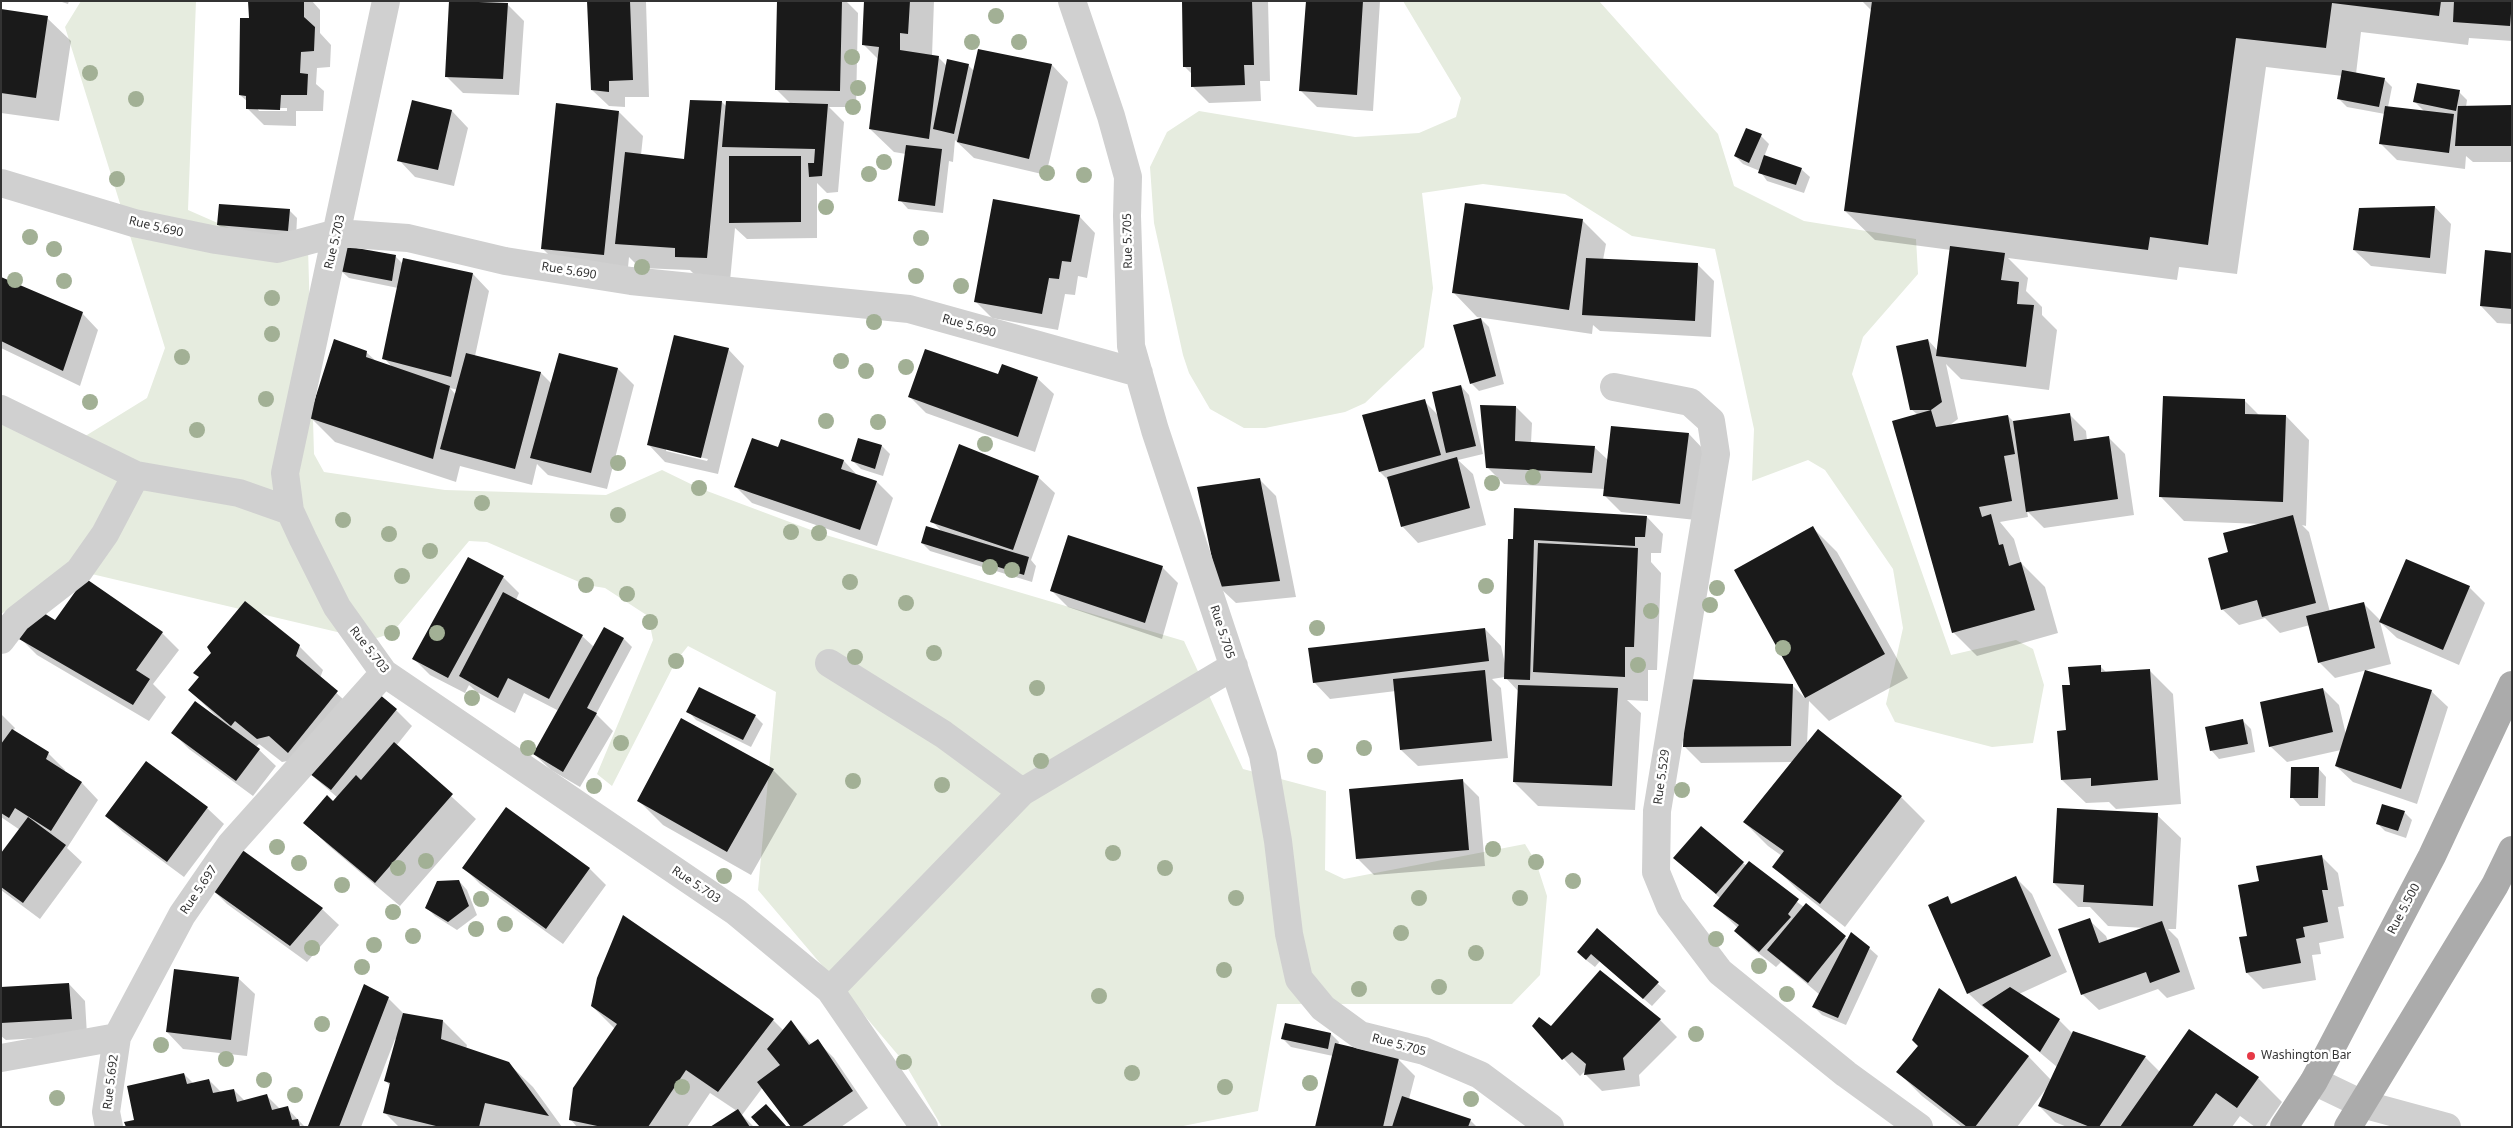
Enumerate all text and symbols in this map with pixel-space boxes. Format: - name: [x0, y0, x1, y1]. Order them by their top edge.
- street label: Rue 5.703: [322, 213, 348, 271]
- street label: Rue 5.705: [1120, 213, 1136, 269]
- street label: Rue 5.690: [127, 214, 185, 240]
- street label: Rue 5.690: [540, 260, 598, 282]
- street label: Rue 5.690: [940, 311, 998, 341]
- street label: Rue 5.705: [1207, 603, 1237, 661]
- street label: Rue 5.703: [346, 624, 392, 676]
- street label: Rue 5.529: [1651, 749, 1673, 805]
- street label: Rue 5.697: [178, 863, 220, 917]
- street label: Rue 5.703: [669, 864, 723, 906]
- street label: Rue 5.500: [2385, 881, 2423, 937]
- street label: Rue 5.705: [1370, 1031, 1428, 1059]
- place label: Washington Bar: [2261, 1049, 2351, 1063]
- marker: Washington Bar: [2245, 1050, 2257, 1062]
- street label: Rue 5.692: [100, 1054, 122, 1110]

